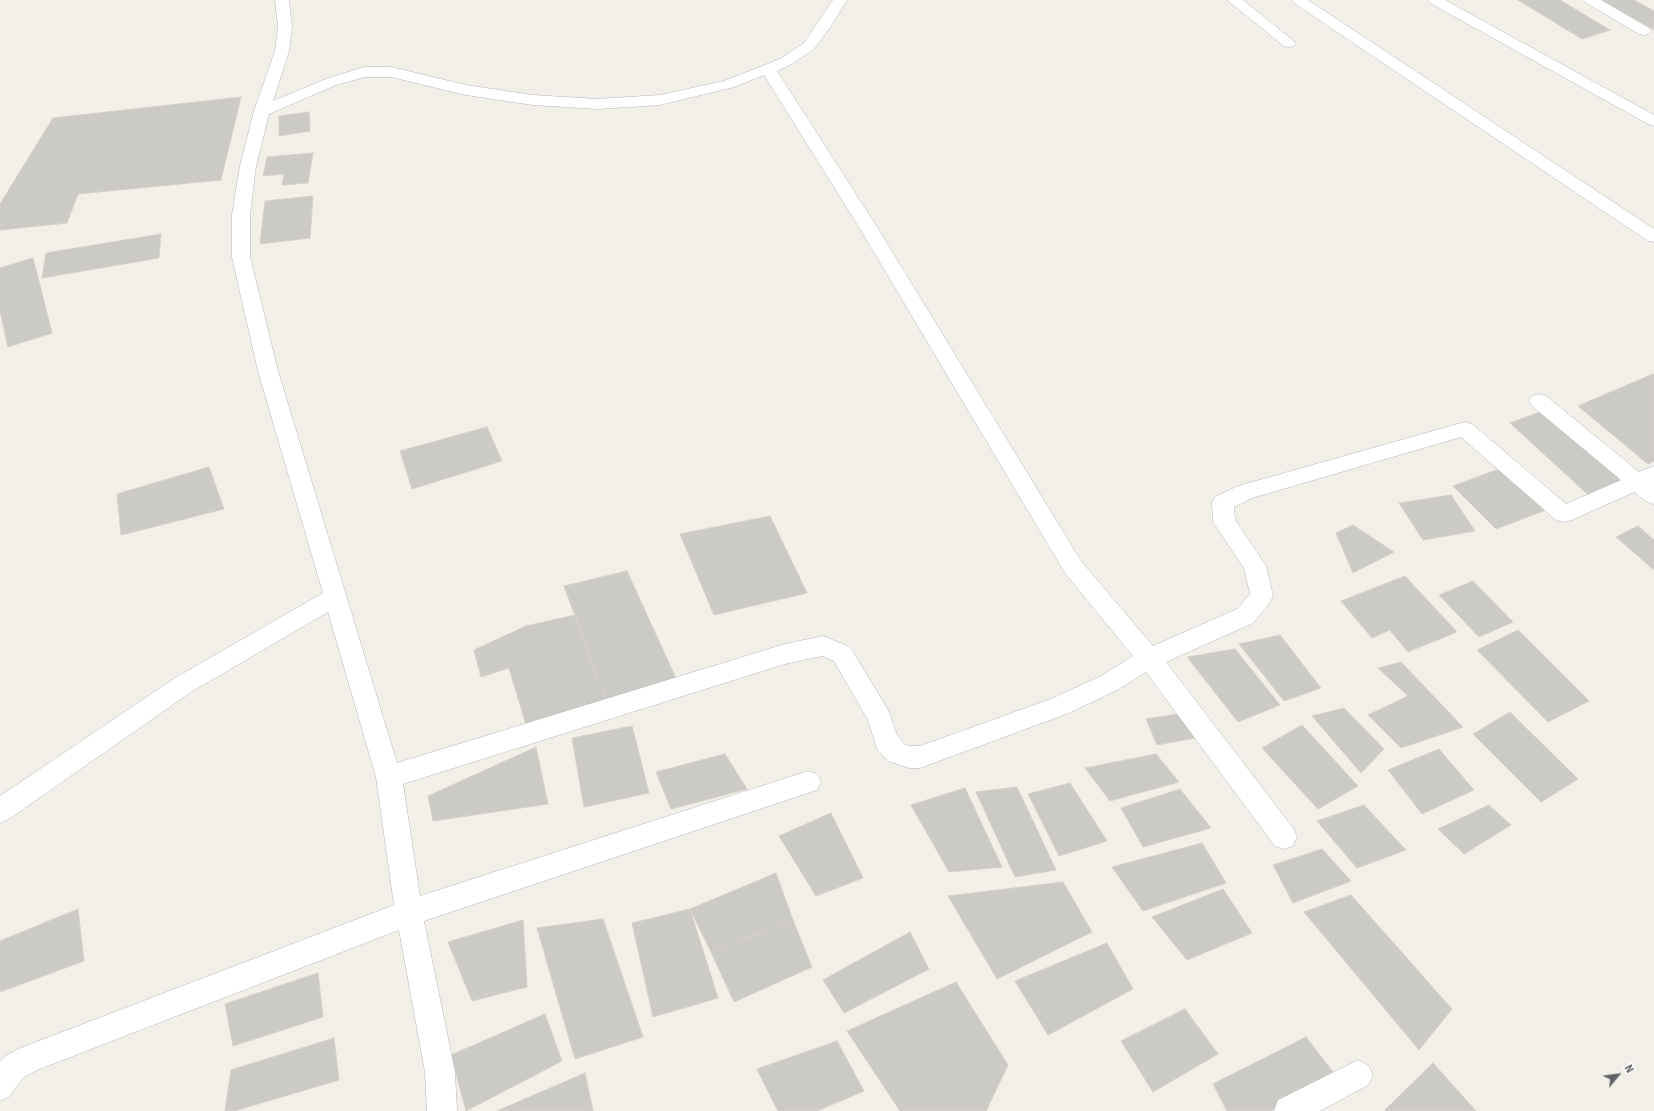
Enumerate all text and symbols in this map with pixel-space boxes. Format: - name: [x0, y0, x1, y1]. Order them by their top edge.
- north arrow: [1598, 1055, 1638, 1095]
- text: N: [1621, 1062, 1637, 1076]

